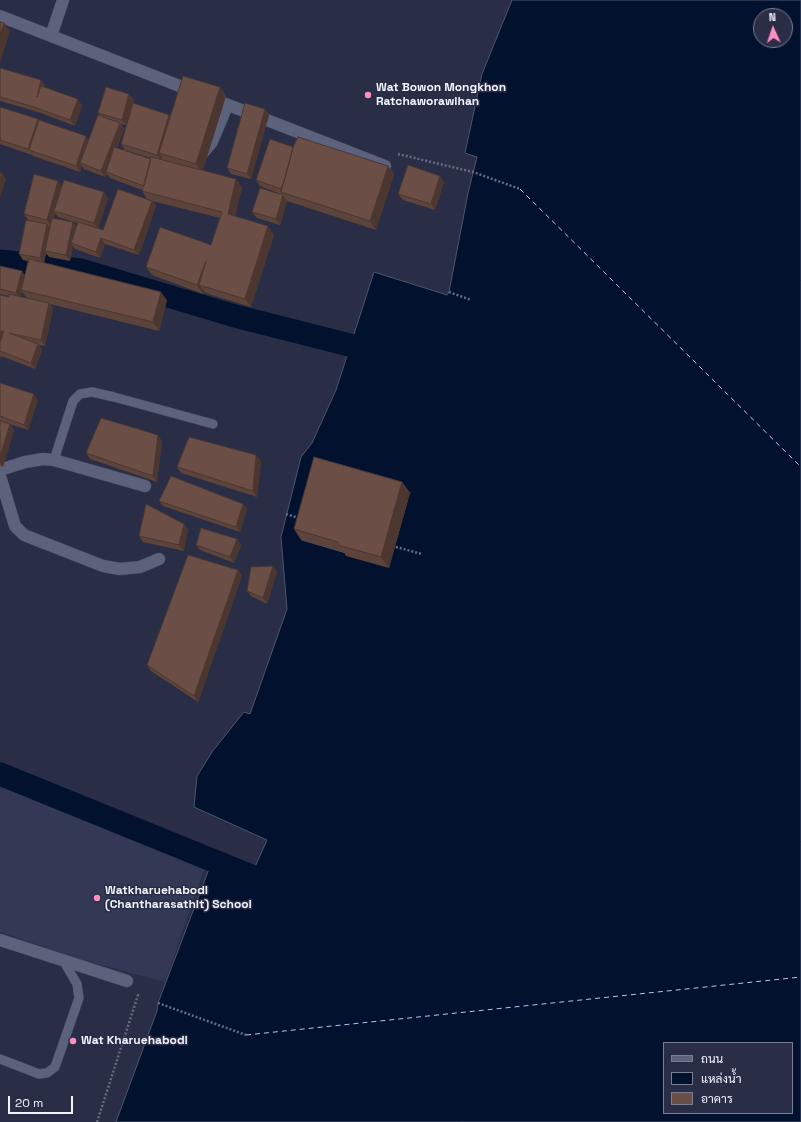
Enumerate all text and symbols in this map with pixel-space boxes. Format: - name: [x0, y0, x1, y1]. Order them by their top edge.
- north arrow: [753, 8, 793, 48]
- text: N: [768, 10, 776, 24]
- place label: Wat Bowon Mongkhon Ratchaworawihan: [376, 81, 506, 109]
- marker: Wat Bowon Mongkhon Ratchaworawihan: [363, 90, 373, 100]
- place label: Watkharuehabodi (Chantharasathit) School: [105, 884, 252, 912]
- marker: Watkharuehabodi (Chantharasathit) School: [92, 893, 102, 903]
- place label: Wat Kharuehabodi: [81, 1034, 188, 1048]
- marker: Wat Kharuehabodi: [68, 1036, 78, 1046]
- legend: [663, 1042, 793, 1114]
- text: ถนน: [701, 1051, 723, 1067]
- text: แหล่งน้ำ: [701, 1071, 741, 1087]
- scale bar: [10, 1088, 75, 1114]
- text: อาคาร: [701, 1091, 733, 1107]
- text: 20 m: [15, 1095, 43, 1111]

